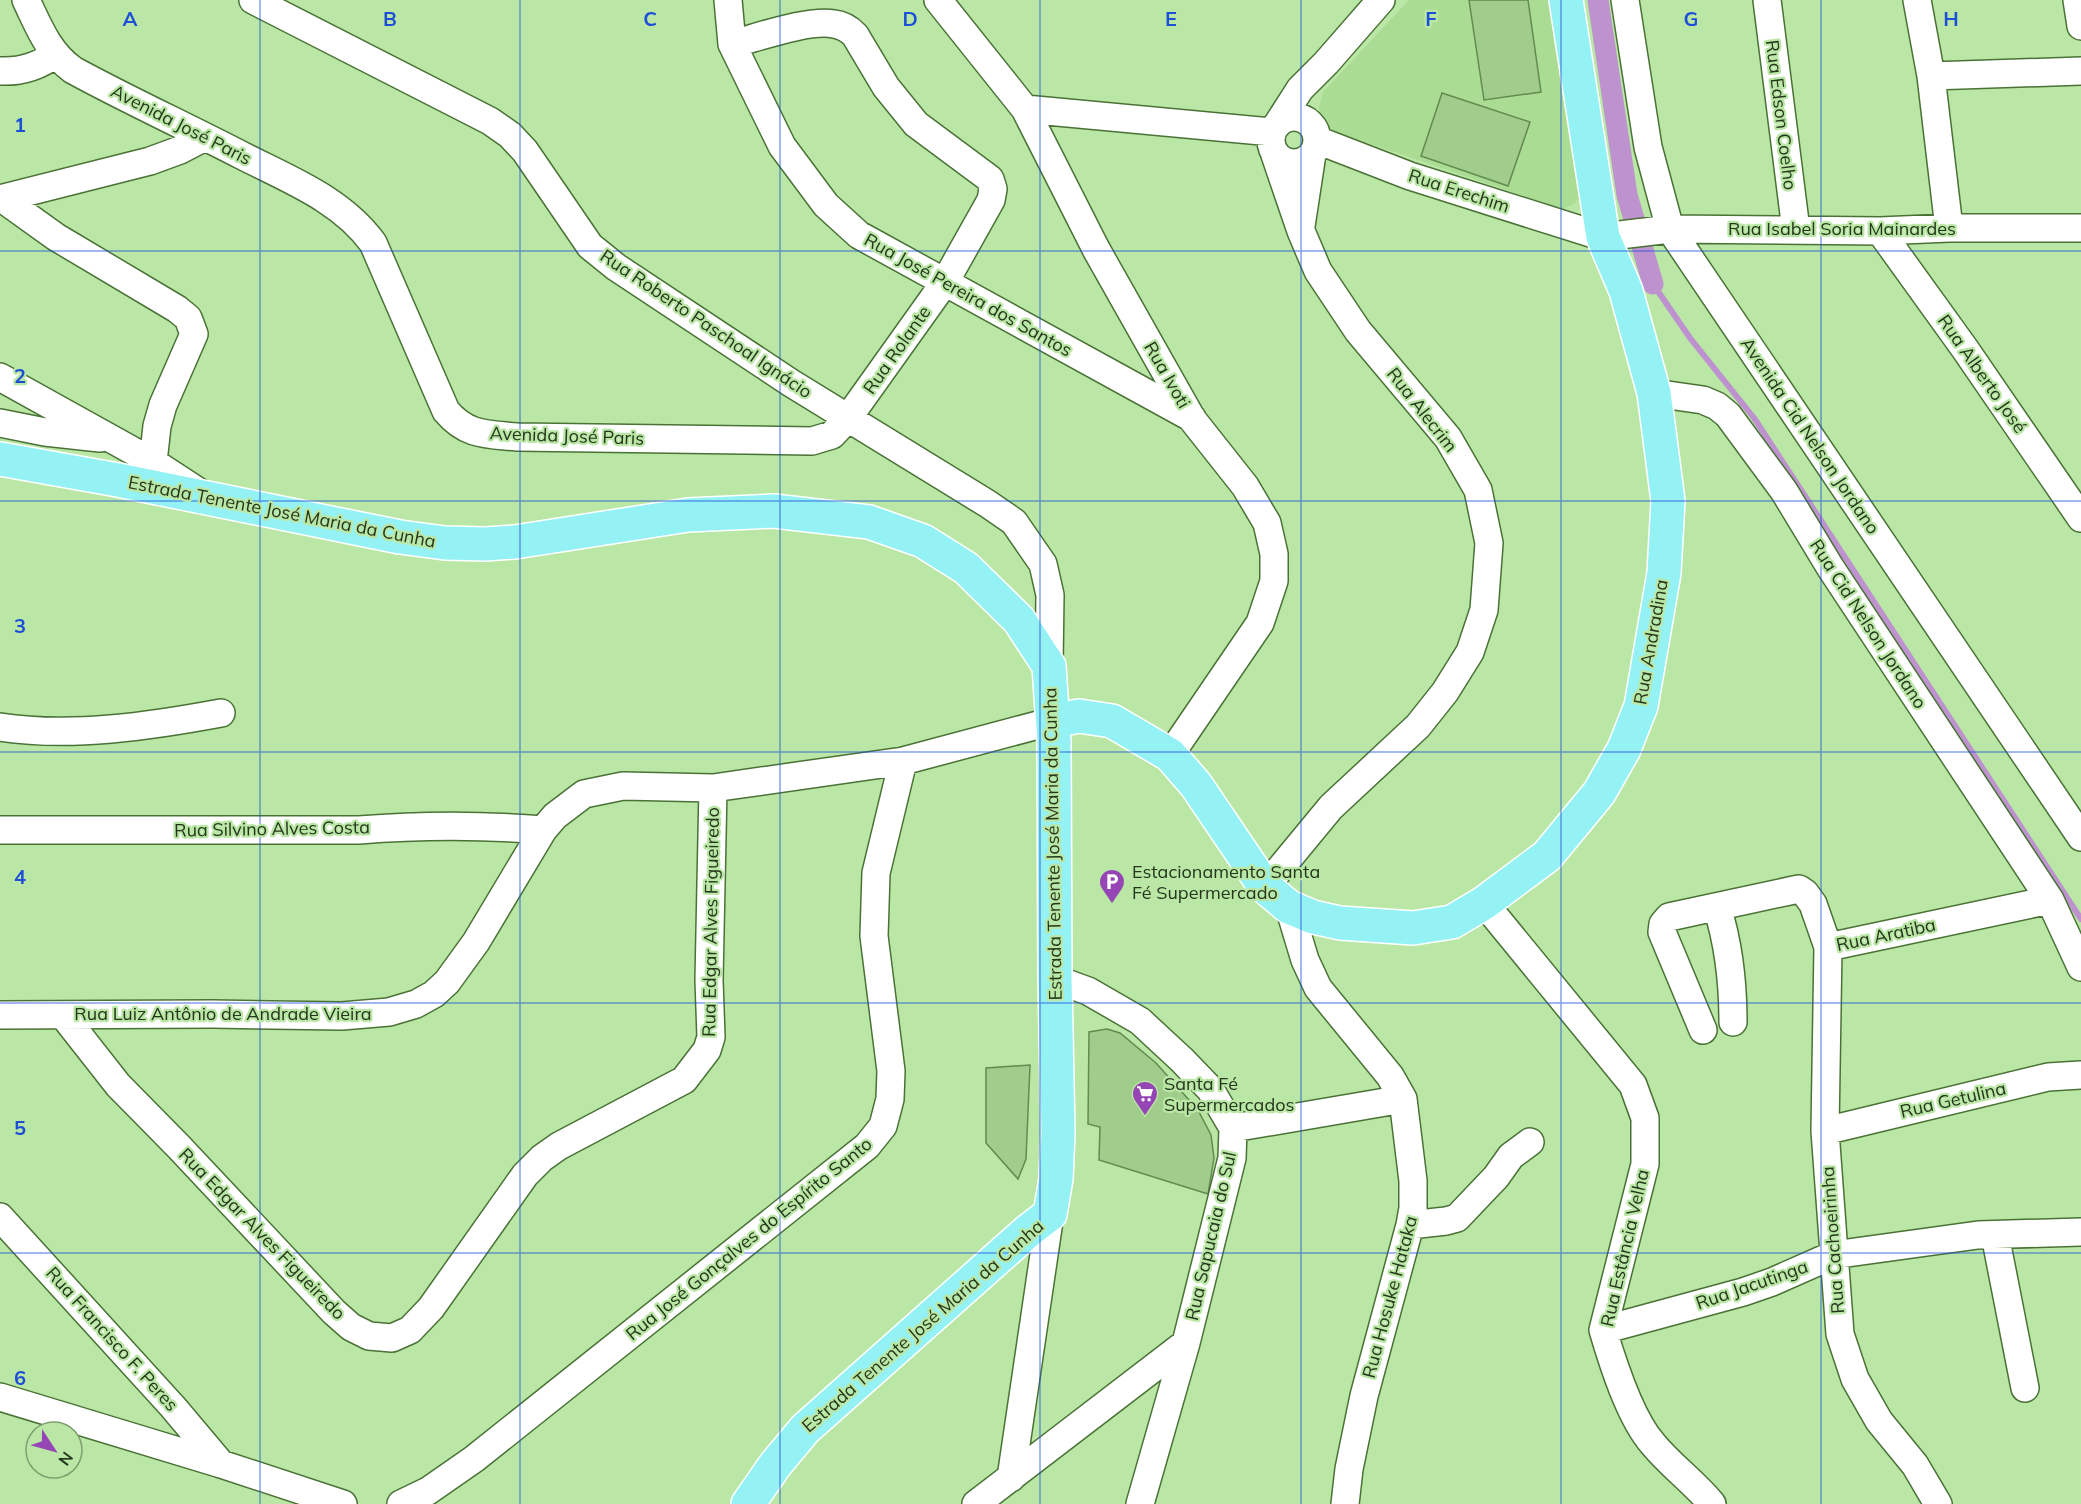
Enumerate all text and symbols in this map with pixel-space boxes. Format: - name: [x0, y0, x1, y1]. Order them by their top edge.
- text: A: [123, 6, 138, 31]
- text: B: [383, 6, 397, 31]
- text: C: [643, 6, 657, 31]
- text: D: [902, 6, 918, 31]
- text: E: [1165, 6, 1177, 31]
- text: F: [1425, 6, 1437, 31]
- text: G: [1684, 6, 1698, 31]
- text: H: [1943, 6, 1959, 31]
- street label: Rua Edson Coelho: [1761, 39, 1802, 191]
- street label: Avenida José Paris: [107, 79, 255, 170]
- text: 1: [14, 112, 26, 137]
- street label: Rua Erechim: [1406, 163, 1512, 218]
- street label: Rua Isabel Soria Mainardes: [1728, 217, 1956, 240]
- street label: Rua José Pereira dos Santos: [860, 228, 1076, 361]
- street label: Rua Roberto Paschoal Ignácio: [596, 244, 817, 403]
- street label: Rua Rolante: [858, 301, 935, 398]
- street label: Rua Alberto José: [1933, 310, 2032, 437]
- street label: Avenida Cid Nelson Jordano: [1736, 333, 1885, 538]
- street label: Rua Ivoti: [1139, 337, 1196, 412]
- text: 2: [14, 363, 26, 388]
- street label: Rua Alecrim: [1382, 363, 1463, 457]
- street label: Avenida José Paris: [489, 421, 645, 450]
- street label: Estrada Tenente José Maria da Cunha: [126, 470, 438, 553]
- street label: Rua Cid Nelson Jordano: [1805, 535, 1932, 713]
- street label: Rua Andradina: [1628, 578, 1673, 706]
- text: 3: [14, 613, 26, 638]
- street label: Estrada Tenente José Maria da Cunha: [1038, 687, 1067, 1001]
- street label: Rua Edgar Alves Figueiredo: [697, 807, 724, 1037]
- street label: Rua Silvino Alves Costa: [174, 815, 370, 842]
- place label: Estacionamento Santa Fé Supermercado: [1132, 860, 1320, 904]
- text: 4: [14, 864, 26, 889]
- parking icon: Estacionamento Santa Fé Supermercado: [1097, 867, 1127, 905]
- street label: Rua Aratiba: [1834, 913, 1938, 956]
- street label: Rua Luiz Antônio de Andrade Vieira: [74, 1002, 372, 1025]
- place label: Santa Fé Supermercados: [1164, 1072, 1294, 1116]
- street label: Rua Getulina: [1898, 1076, 2008, 1123]
- supermarket icon: Santa Fé Supermercados: [1130, 1079, 1160, 1117]
- text: 5: [14, 1115, 26, 1140]
- street label: Rua José Gonçalves do Espírito Santo: [621, 1132, 876, 1345]
- street label: Rua Edgar Alves Figueiredo: [174, 1143, 350, 1324]
- street label: Rua Sapucaia do Sul: [1180, 1149, 1241, 1323]
- street label: Rua Cachoeirinha: [1816, 1166, 1849, 1315]
- street label: Rua Estância Velha: [1595, 1167, 1654, 1329]
- street label: Rua Hosuke Hataka: [1357, 1213, 1422, 1380]
- street label: Estrada Tenente José Maria da Cunha: [797, 1214, 1048, 1437]
- street label: Rua Jacutinga: [1693, 1255, 1811, 1314]
- street label: Rua Francisco F. Peres: [41, 1262, 183, 1416]
- text: 6: [14, 1365, 26, 1390]
- north arrow: [24, 1420, 84, 1480]
- text: N: [54, 1448, 78, 1470]

